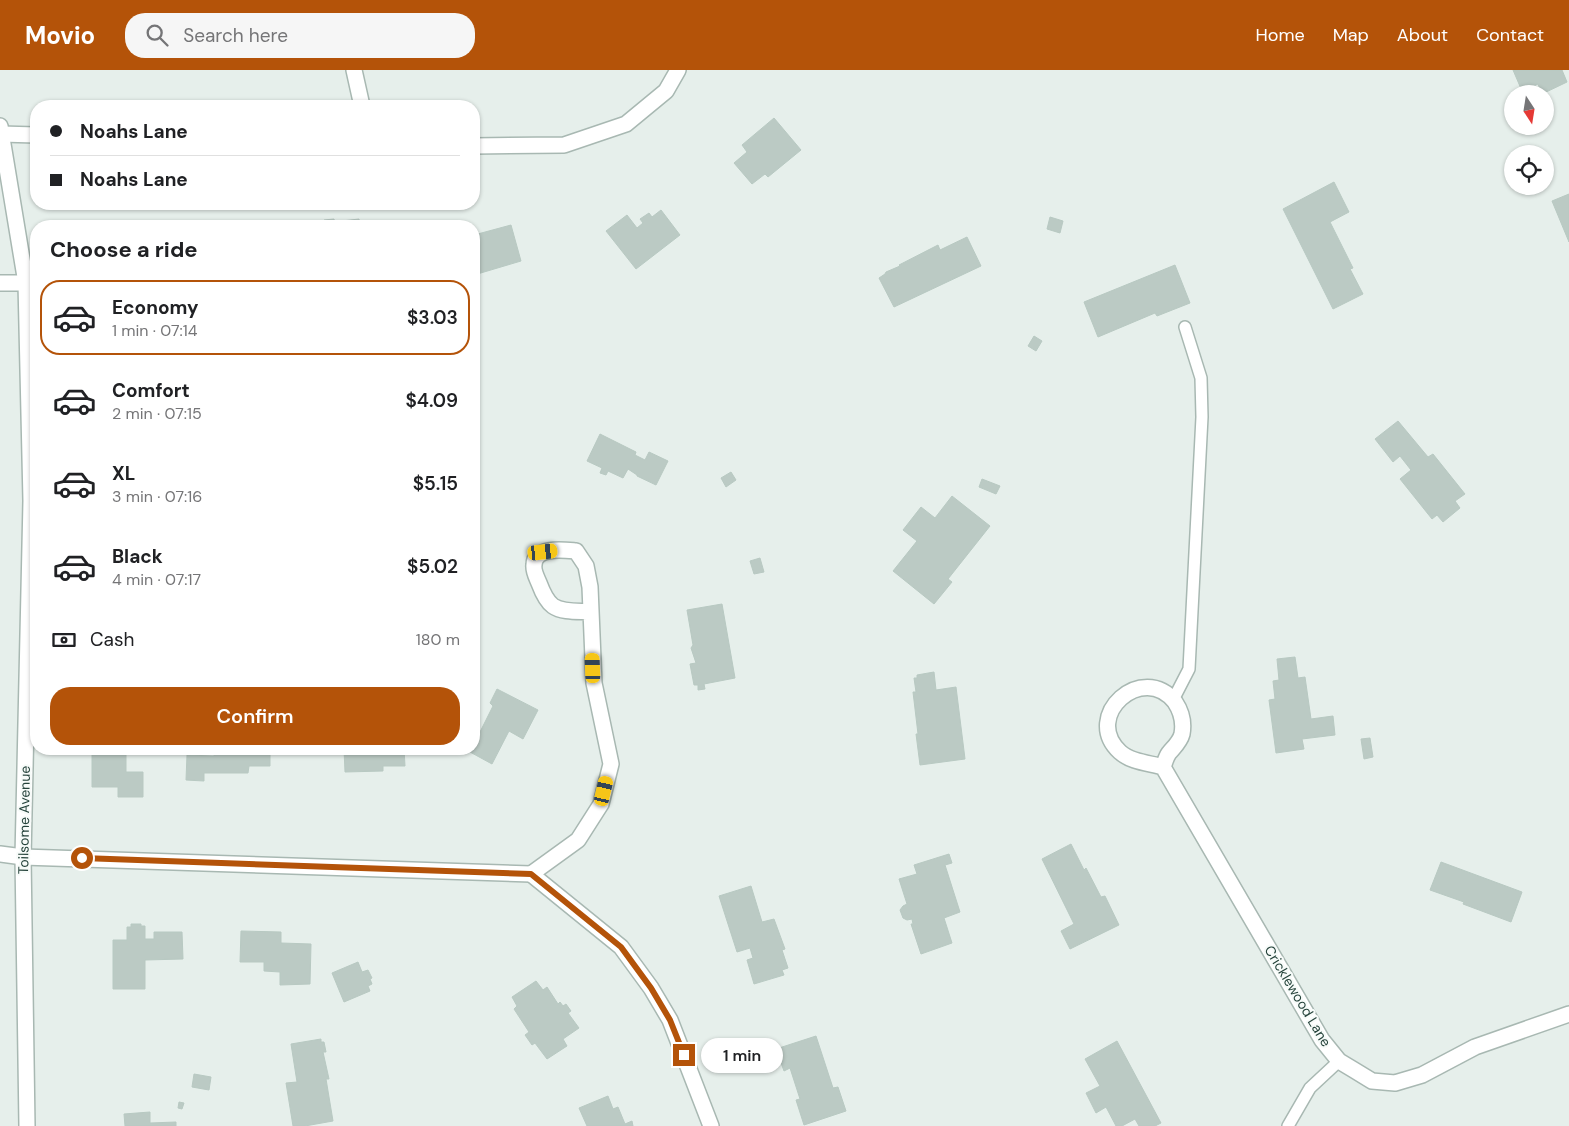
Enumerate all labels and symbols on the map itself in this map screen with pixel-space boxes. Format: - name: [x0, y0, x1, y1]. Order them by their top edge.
- north arrow: [1504, 85, 1554, 135]
- car: [527, 543, 558, 561]
- car: [584, 653, 601, 683]
- street label: Toilsome Avenue: [14, 766, 34, 874]
- car: [593, 775, 614, 807]
- route start: [71, 847, 93, 869]
- street label: Cricklewood Lane: [1261, 942, 1335, 1050]
- callout: 1 min: [702, 1038, 784, 1072]
- route end: [673, 1044, 695, 1066]

